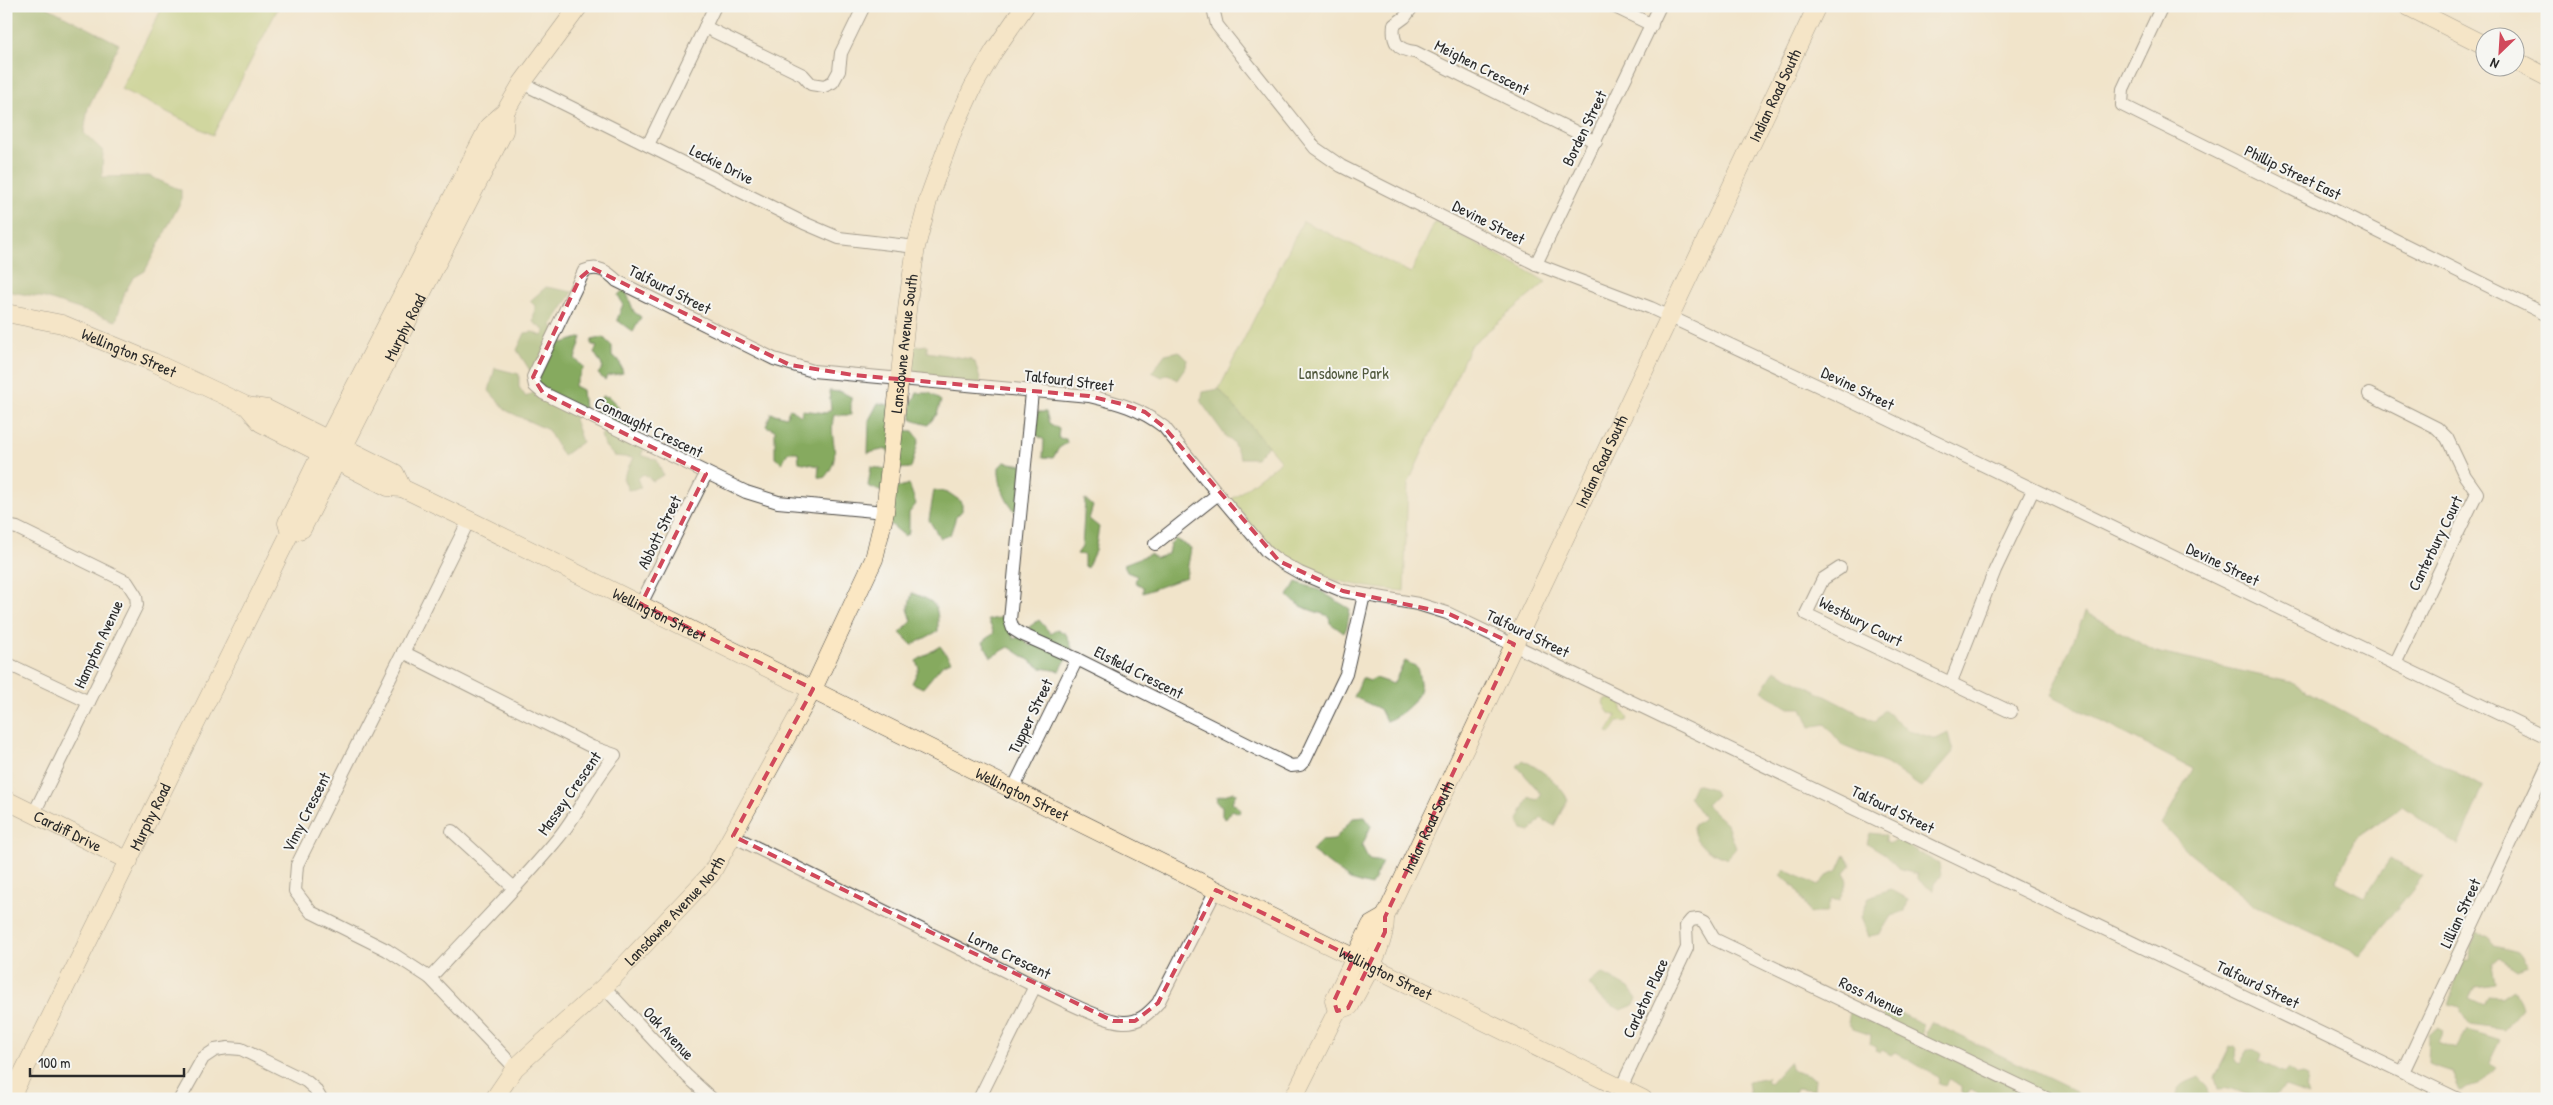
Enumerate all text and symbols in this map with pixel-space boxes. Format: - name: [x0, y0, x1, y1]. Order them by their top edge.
- north arrow: [2476, 28, 2526, 78]
- street label: Meighen Crescent: [1431, 34, 1533, 100]
- street label: Indian Road South: [1743, 45, 1806, 145]
- text: N: [2486, 54, 2502, 74]
- street label: Borden Street: [1556, 86, 1612, 169]
- street label: Leckie Drive: [686, 139, 758, 190]
- street label: Phillip Street East: [2241, 139, 2345, 205]
- street label: Devine Street: [1449, 194, 1529, 250]
- street label: Talfourd Street: [625, 259, 716, 319]
- street label: Lansdowne Avenue South: [885, 272, 923, 414]
- street label: Murphy Road: [378, 290, 431, 364]
- street label: Wellington Street: [78, 322, 181, 383]
- street label: Devine Street: [1818, 361, 1899, 415]
- park label: Lansdowne Park: [1299, 362, 1389, 384]
- street label: Talfourd Street: [1023, 364, 1115, 396]
- street label: Connaught Crescent: [591, 391, 707, 463]
- street label: Indian Road South: [1570, 411, 1633, 511]
- street label: Abbott Street: [632, 491, 686, 572]
- street label: Canterbury Court: [2402, 491, 2468, 594]
- street label: Devine Street: [2183, 537, 2264, 591]
- street label: Wellington Street: [609, 582, 710, 647]
- street label: Westbury Court: [1816, 591, 1907, 652]
- street label: Hampton Avenue: [68, 596, 128, 692]
- street label: Talfourd Street: [1483, 603, 1574, 663]
- street label: Elsfield Crescent: [1091, 640, 1188, 704]
- street label: Tupper Street: [1002, 674, 1058, 757]
- street label: Massey Crescent: [532, 746, 606, 839]
- street label: Wellington Street: [972, 762, 1073, 827]
- street label: Vimy Crescent: [277, 768, 336, 856]
- street label: Indian Road South: [1396, 777, 1459, 877]
- street label: Murphy Road: [124, 779, 176, 854]
- street label: Talfourd Street: [1848, 779, 1939, 839]
- street label: Cardiff Drive: [30, 805, 106, 857]
- street label: Lansdowne Avenue North: [619, 852, 730, 970]
- street label: Lillian Street: [2434, 874, 2486, 951]
- street label: Lorne Crescent: [965, 926, 1055, 985]
- street label: Wellington Street: [1335, 941, 1436, 1005]
- street label: Carleton Place: [1617, 954, 1673, 1041]
- street label: Talfourd Street: [2213, 954, 2304, 1014]
- street label: Ross Avenue: [1836, 971, 1909, 1022]
- street label: Oak Avenue: [638, 1001, 700, 1065]
- scale bar: [30, 1045, 184, 1077]
- text: 100 m: [38, 1052, 71, 1073]

